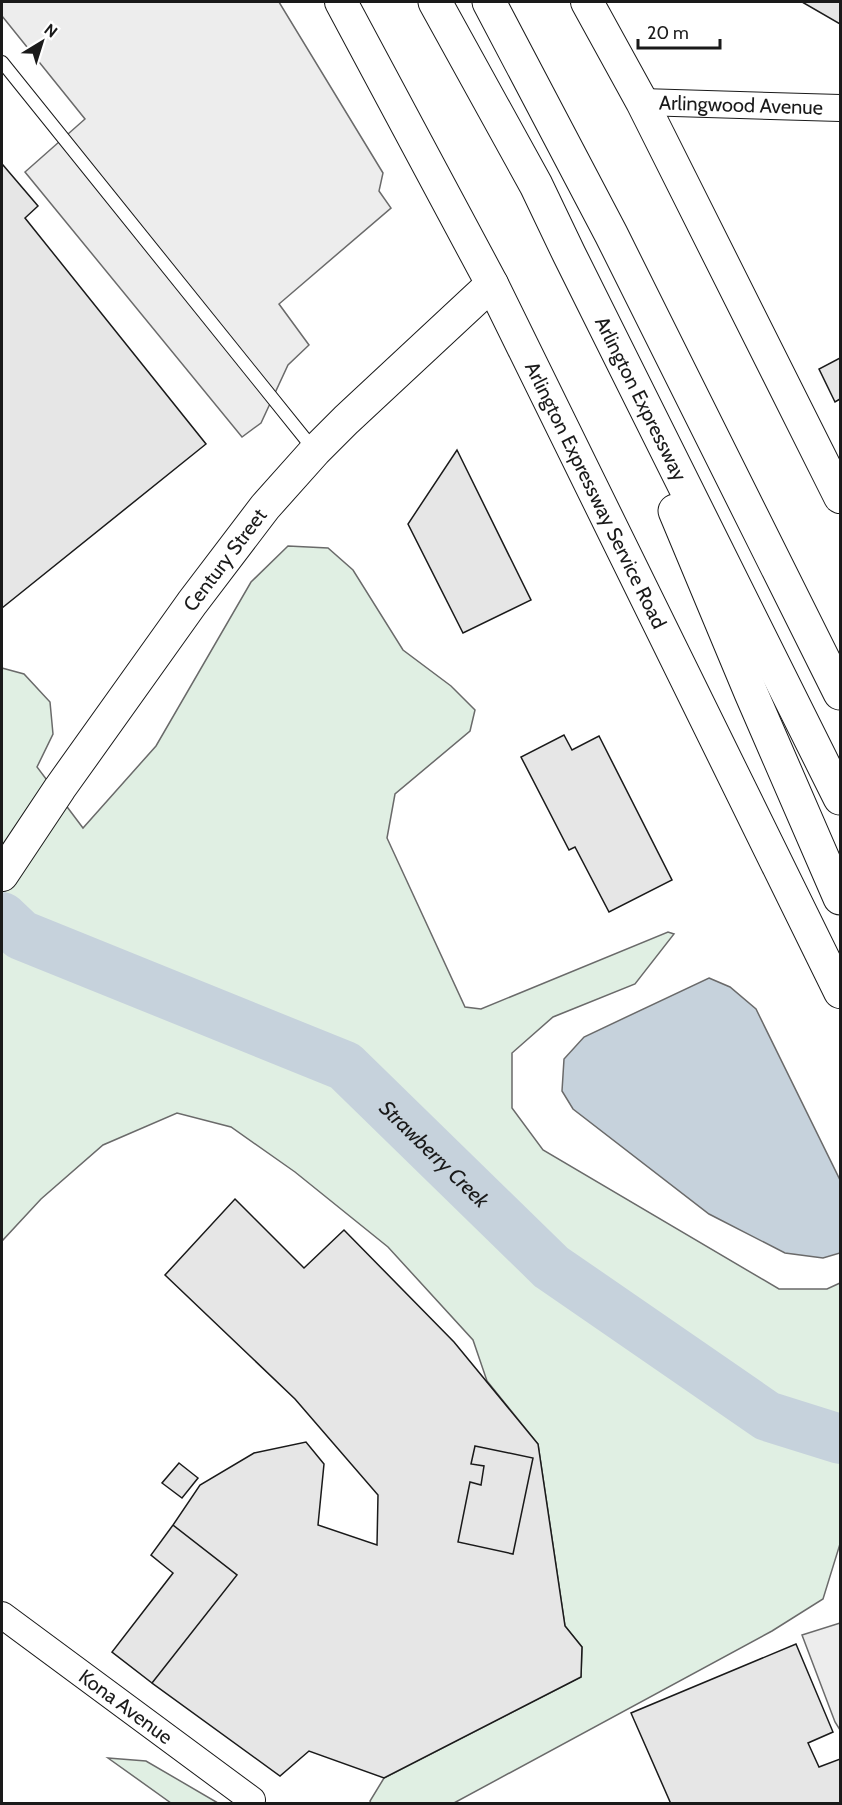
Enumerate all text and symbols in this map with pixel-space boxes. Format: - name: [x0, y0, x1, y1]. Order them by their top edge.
- north arrow: [12, 12, 72, 72]
- scale bar: [638, 12, 720, 50]
- text: N: [41, 20, 61, 42]
- text: 20 m: [647, 22, 689, 44]
- street label: Arlingwood Avenue: [658, 91, 823, 119]
- street label: Arlington Expressway: [590, 312, 692, 485]
- street label: Arlington Expressway Service Road: [520, 358, 671, 632]
- street label: Century Street: [178, 503, 272, 616]
- water label: Strawberry Creek: [375, 1095, 495, 1213]
- street label: Kona Avenue: [74, 1664, 177, 1749]

